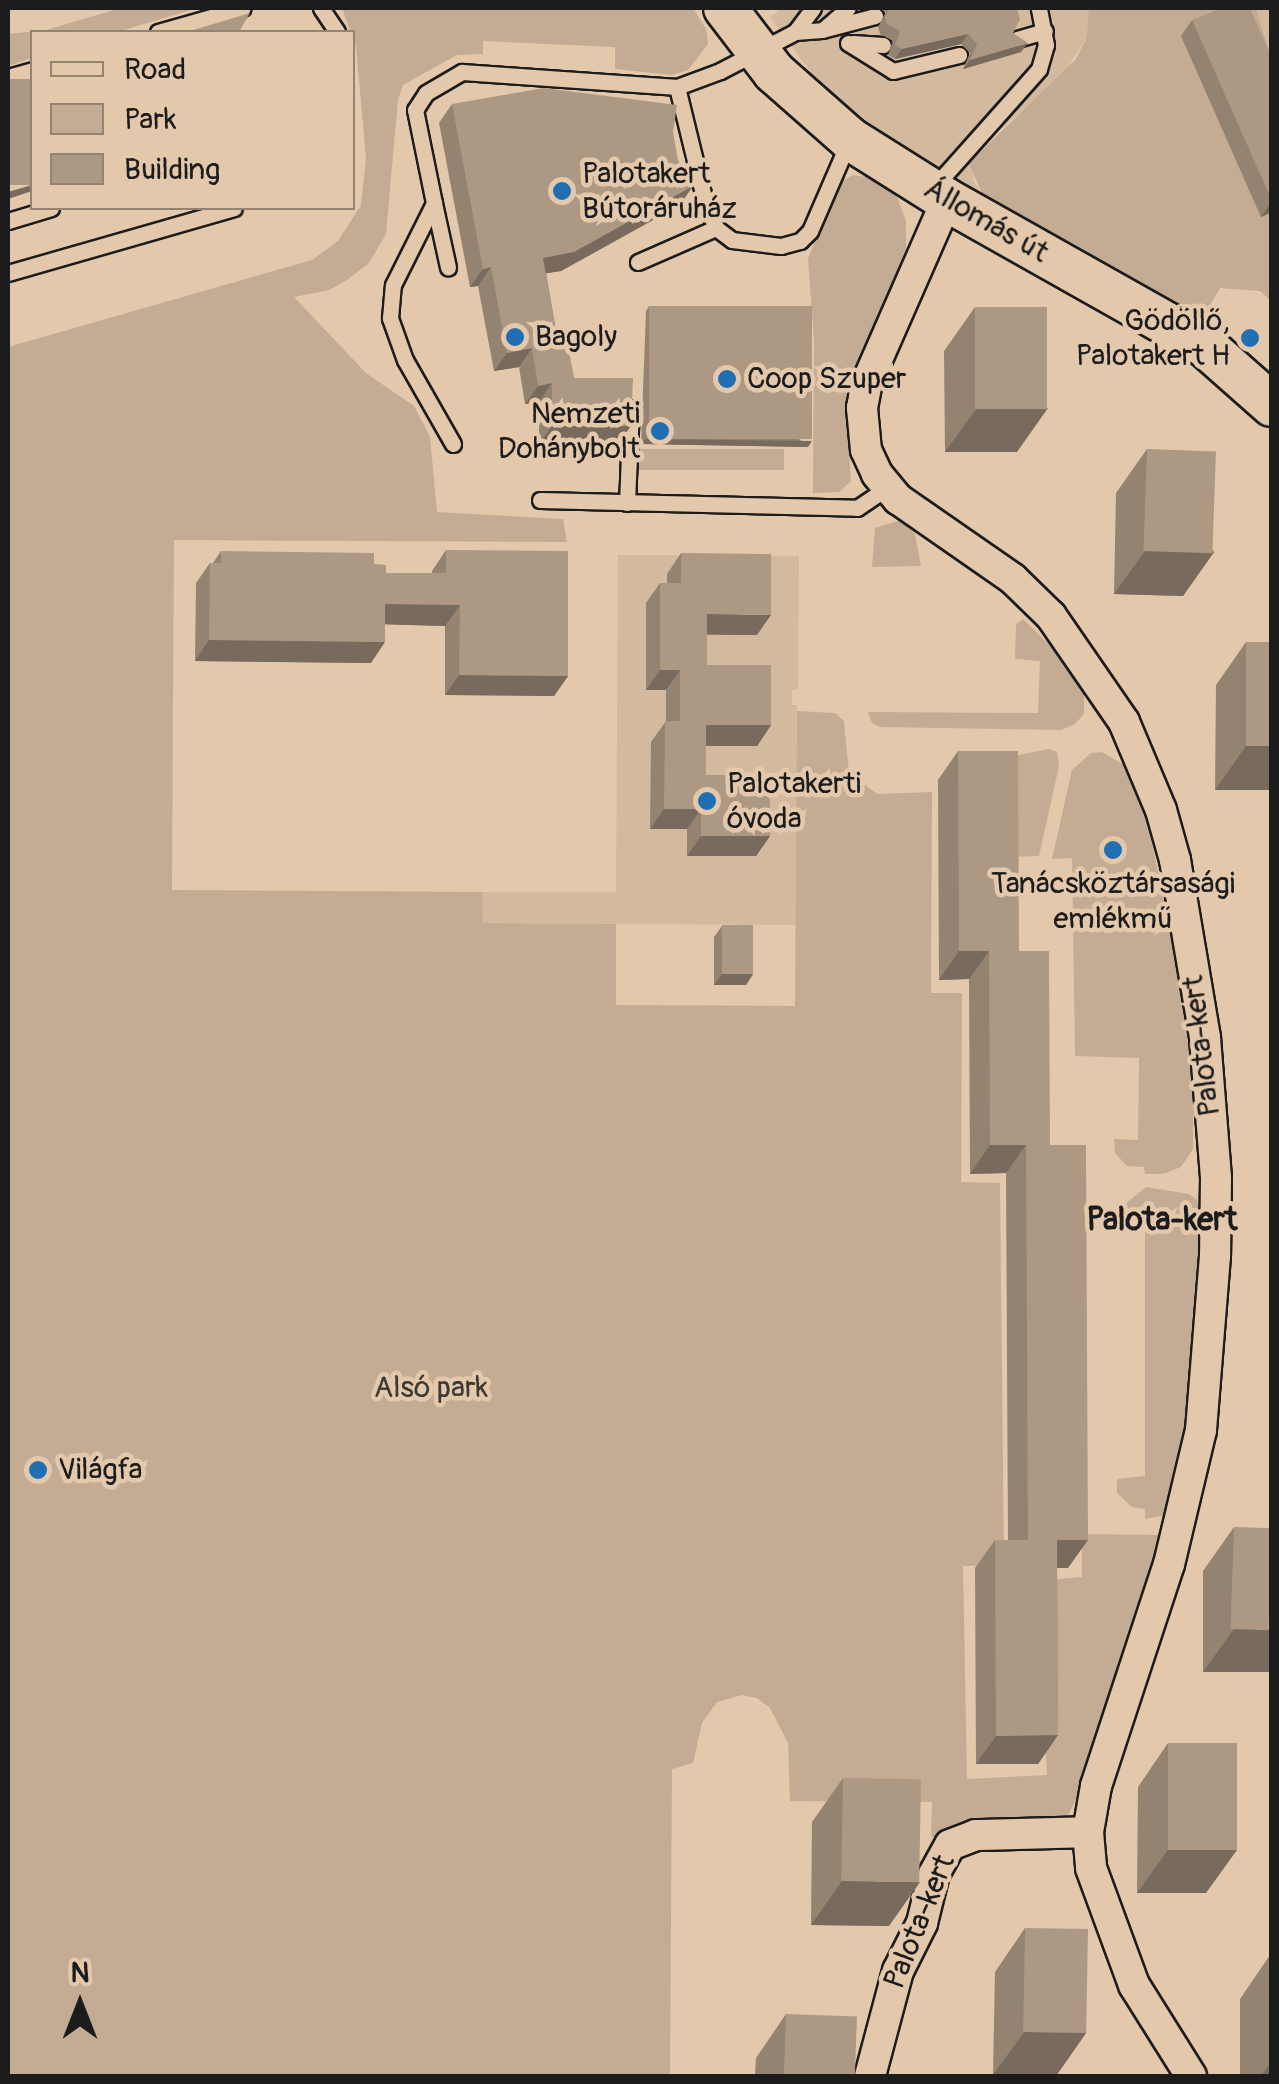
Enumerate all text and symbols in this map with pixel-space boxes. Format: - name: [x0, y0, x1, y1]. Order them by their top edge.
- legend: [30, 30, 355, 210]
- text: Road: [124, 51, 186, 88]
- text: Park: [124, 101, 177, 138]
- text: Building: [124, 151, 220, 188]
- place label: Palotakert Bútoráruház: [582, 156, 737, 226]
- street label: Állomás út: [917, 171, 1055, 271]
- marker: Palotakert Bútoráruház: [551, 180, 573, 202]
- place label: Gödöllő, Palotakert H: [1076, 303, 1230, 374]
- place label: Bagoly: [535, 319, 617, 355]
- marker: Bagoly: [504, 326, 526, 348]
- marker: Gödöllő, Palotakert H: [1239, 327, 1261, 349]
- place label: Coop Szuper: [747, 361, 907, 397]
- marker: Coop Szuper: [716, 368, 738, 390]
- place label: Nemzeti Dohánybolt: [498, 396, 640, 466]
- marker: Nemzeti Dohánybolt: [649, 420, 671, 442]
- place label: Palotakerti óvoda: [727, 766, 861, 836]
- marker: Palotakerti óvoda: [696, 790, 718, 812]
- marker: Tanácsköztársasági emlékmű: [1102, 839, 1124, 861]
- place label: Tanácsköztársasági emlékmű: [991, 866, 1235, 936]
- street label: Palota-kert: [1176, 974, 1228, 1118]
- district label: Palota-kert: [1087, 1201, 1237, 1239]
- park label: Alsó park: [374, 1370, 488, 1406]
- place label: Világfa: [58, 1452, 142, 1488]
- marker: Világfa: [27, 1459, 49, 1481]
- street label: Palota-kert: [877, 1850, 963, 1994]
- north arrow: [30, 1954, 130, 2054]
- text: N: [71, 1956, 89, 1991]

